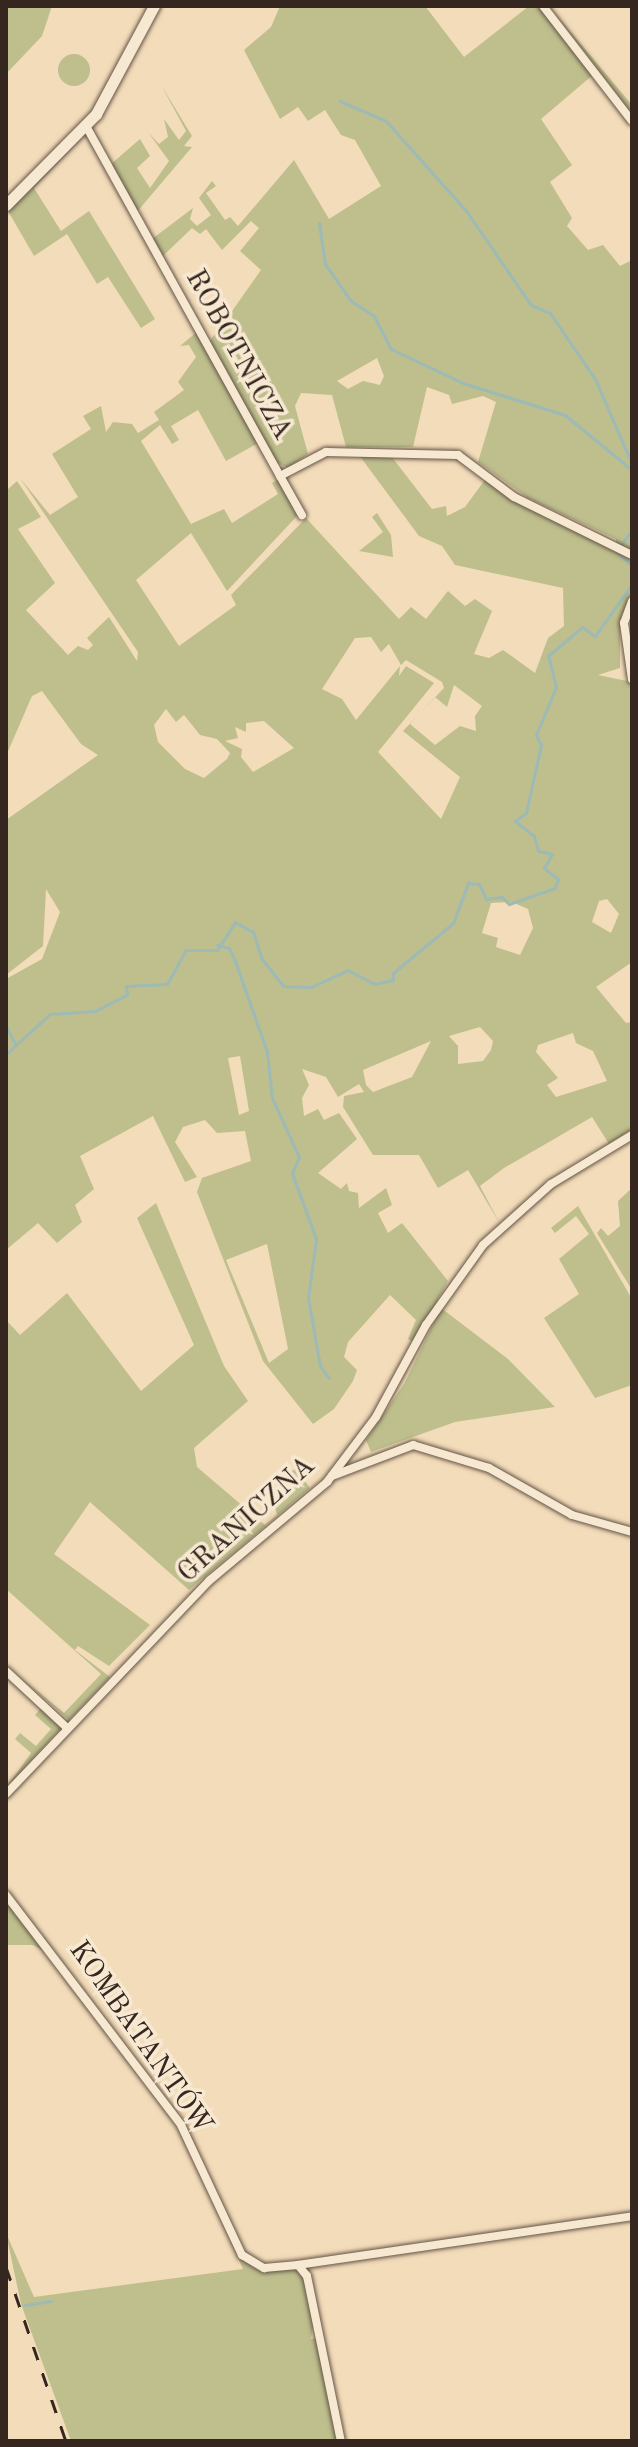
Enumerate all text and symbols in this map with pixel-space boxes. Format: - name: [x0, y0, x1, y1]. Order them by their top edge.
- street label: ROBOTNICZA: [177, 264, 299, 446]
- street label: GRANICZNA: [171, 1450, 323, 1590]
- street label: KOMBATANTÓW: [61, 1935, 219, 2141]

